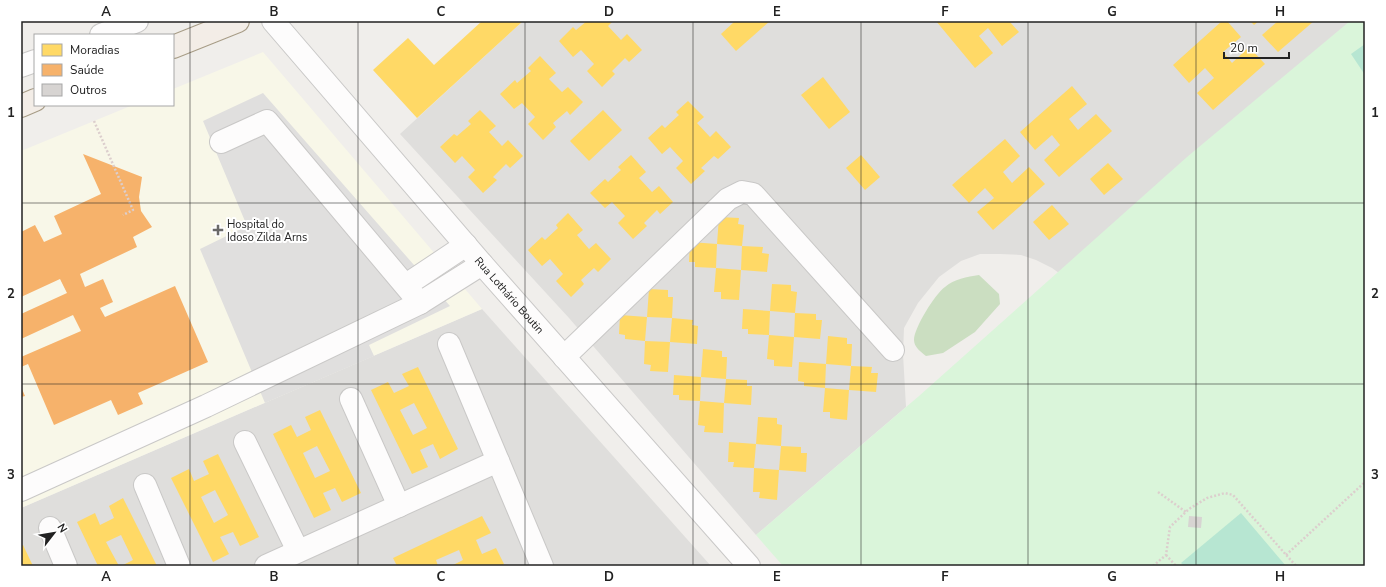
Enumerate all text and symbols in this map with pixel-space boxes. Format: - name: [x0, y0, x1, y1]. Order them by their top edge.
- text: A: [101, 3, 111, 21]
- text: B: [270, 3, 279, 21]
- text: C: [437, 3, 446, 21]
- text: D: [604, 3, 614, 21]
- text: E: [773, 3, 781, 21]
- text: F: [941, 3, 949, 21]
- text: G: [1107, 3, 1117, 21]
- text: H: [1275, 3, 1285, 21]
- legend: [34, 34, 174, 106]
- scale bar: [1224, 34, 1289, 60]
- text: 20 m: [1230, 40, 1258, 56]
- text: Moradias: [70, 42, 120, 58]
- text: Saúde: [70, 62, 104, 78]
- text: Outros: [70, 82, 107, 98]
- text: 1: [7, 104, 15, 122]
- text: 1: [1371, 104, 1379, 122]
- place label: Hospital do Idoso Zilda Arns: [227, 217, 307, 245]
- marker: Hospital do Idoso Zilda Arns: [212, 224, 224, 236]
- street label: Rua Lothário Boutin: [471, 253, 548, 337]
- text: 2: [7, 285, 15, 303]
- text: 2: [1371, 285, 1379, 303]
- text: 3: [7, 466, 15, 484]
- text: 3: [1371, 466, 1379, 484]
- north arrow: [34, 513, 74, 553]
- text: N: [54, 521, 71, 535]
- text: A: [101, 568, 111, 586]
- text: B: [270, 568, 279, 586]
- text: C: [437, 568, 446, 586]
- text: D: [604, 568, 614, 586]
- text: E: [773, 568, 781, 586]
- text: F: [941, 568, 949, 586]
- text: G: [1107, 568, 1117, 586]
- text: H: [1275, 568, 1285, 586]

